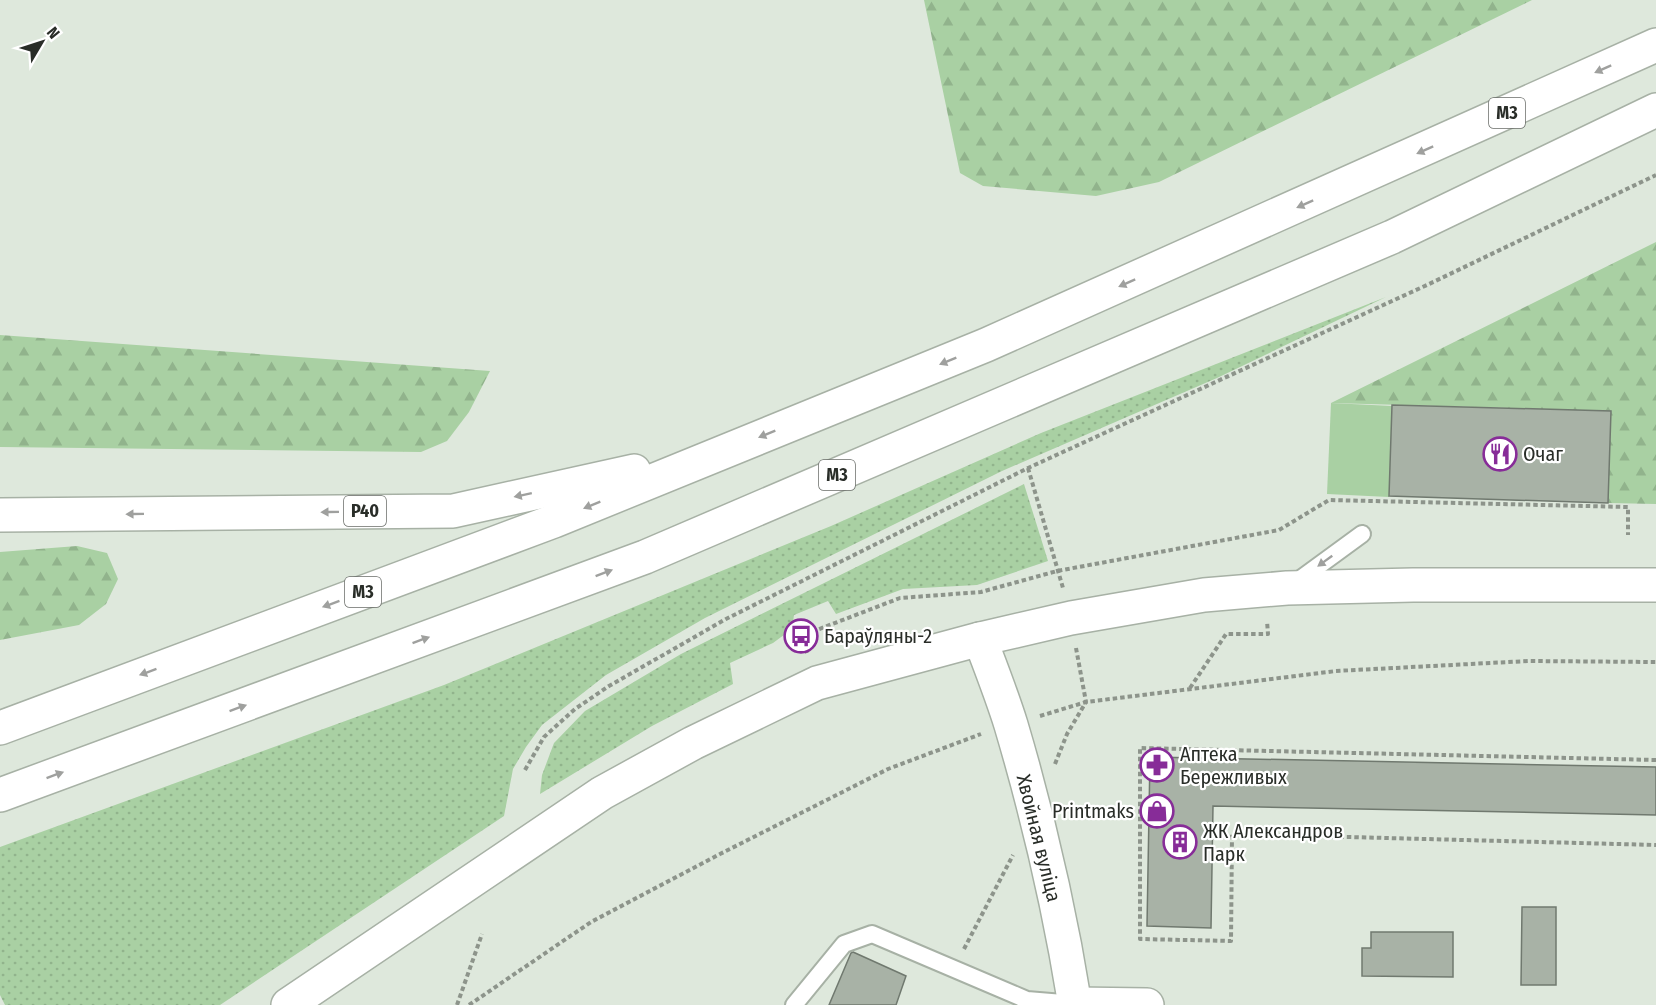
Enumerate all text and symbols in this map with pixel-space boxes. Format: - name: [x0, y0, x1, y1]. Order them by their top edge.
- north arrow: [12, 12, 72, 72]
- text: N: [43, 23, 64, 43]
- one-way arrow: [1594, 65, 1611, 74]
- road number: М3: [1489, 98, 1525, 128]
- one-way arrow: [1416, 145, 1434, 155]
- one-way arrow: [1296, 199, 1314, 209]
- one-way arrow: [1117, 278, 1135, 288]
- one-way arrow: [939, 357, 957, 366]
- one-way arrow: [758, 429, 776, 439]
- restaurant icon: Очаг: [1482, 436, 1518, 472]
- place label: Очаг: [1523, 442, 1563, 466]
- road number: М3: [819, 460, 855, 490]
- one-way arrow: [514, 491, 532, 501]
- road number: Р40: [344, 496, 386, 526]
- one-way arrow: [583, 501, 601, 510]
- one-way arrow: [320, 507, 339, 517]
- one-way arrow: [125, 509, 144, 519]
- one-way arrow: [1317, 555, 1332, 567]
- one-way arrow: [595, 567, 613, 577]
- road number: М3: [345, 577, 381, 607]
- one-way arrow: [322, 600, 340, 609]
- bus stop icon: Бараўляны-2: [783, 618, 819, 654]
- place label: Бараўляны-2: [824, 624, 932, 648]
- one-way arrow: [412, 635, 430, 645]
- one-way arrow: [139, 668, 157, 678]
- one-way arrow: [229, 702, 247, 712]
- place label: Аптека Бережливых: [1180, 742, 1287, 789]
- pharmacy icon: Аптека Бережливых: [1139, 747, 1175, 783]
- one-way arrow: [46, 769, 64, 779]
- street label: Хвойная вуліца: [1012, 772, 1066, 904]
- shop icon: Printmaks: [1139, 793, 1175, 829]
- place label: Printmaks: [1052, 799, 1134, 823]
- place label: ЖК Александров Парк: [1203, 819, 1343, 866]
- building icon: ЖК Александров Парк: [1162, 824, 1198, 860]

